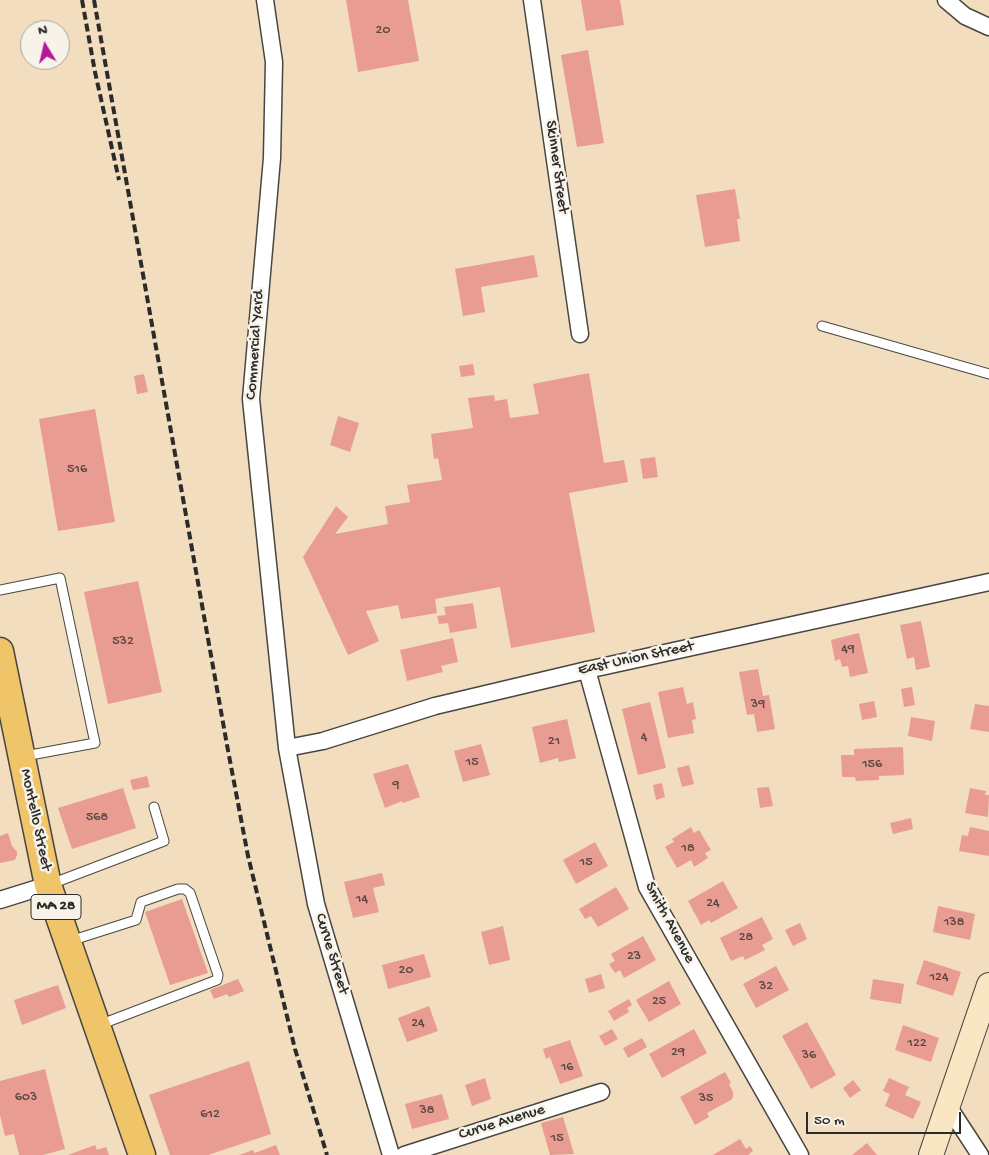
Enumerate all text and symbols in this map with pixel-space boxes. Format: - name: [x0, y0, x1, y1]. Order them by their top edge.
- north arrow: [20, 20, 70, 70]
- text: N: [37, 22, 49, 40]
- house number: 20: [376, 23, 390, 39]
- street label: Skinner Street: [540, 119, 572, 215]
- street label: Commercial Yard: [243, 289, 269, 401]
- house number: 516: [67, 462, 87, 478]
- house number: 532: [112, 634, 134, 650]
- street label: East Union Street: [576, 637, 696, 681]
- house number: 49: [841, 642, 855, 658]
- house number: 39: [751, 697, 765, 713]
- house number: 4: [641, 730, 647, 746]
- house number: 21: [548, 734, 560, 750]
- house number: 15: [465, 755, 479, 771]
- house number: 156: [862, 757, 882, 773]
- street label: Montello Street: [15, 767, 55, 873]
- house number: 9: [392, 778, 400, 794]
- house number: 568: [86, 810, 108, 826]
- house number: 18: [681, 841, 695, 857]
- house number: 15: [579, 855, 593, 871]
- street label: Smith Avenue: [640, 879, 698, 967]
- house number: 14: [356, 892, 368, 908]
- road number: MA 28: [31, 894, 81, 920]
- house number: 24: [706, 896, 720, 912]
- street label: Curve Street: [310, 911, 352, 997]
- house number: 138: [944, 915, 964, 931]
- house number: 28: [739, 930, 753, 946]
- house number: 23: [627, 949, 641, 965]
- house number: 20: [399, 963, 413, 979]
- house number: 124: [929, 970, 949, 986]
- house number: 32: [759, 979, 773, 995]
- house number: 25: [652, 994, 666, 1010]
- house number: 24: [411, 1016, 425, 1032]
- house number: 122: [907, 1036, 927, 1052]
- house number: 29: [671, 1045, 685, 1061]
- house number: 36: [802, 1048, 816, 1064]
- house number: 16: [561, 1060, 573, 1076]
- house number: 603: [15, 1090, 37, 1106]
- house number: 35: [699, 1091, 713, 1107]
- street label: Curve Avenue: [457, 1101, 547, 1145]
- scale bar: [809, 1102, 964, 1134]
- house number: 38: [420, 1103, 434, 1119]
- house number: 612: [200, 1107, 220, 1123]
- text: 50 m: [814, 1112, 845, 1130]
- house number: 15: [550, 1131, 564, 1147]

